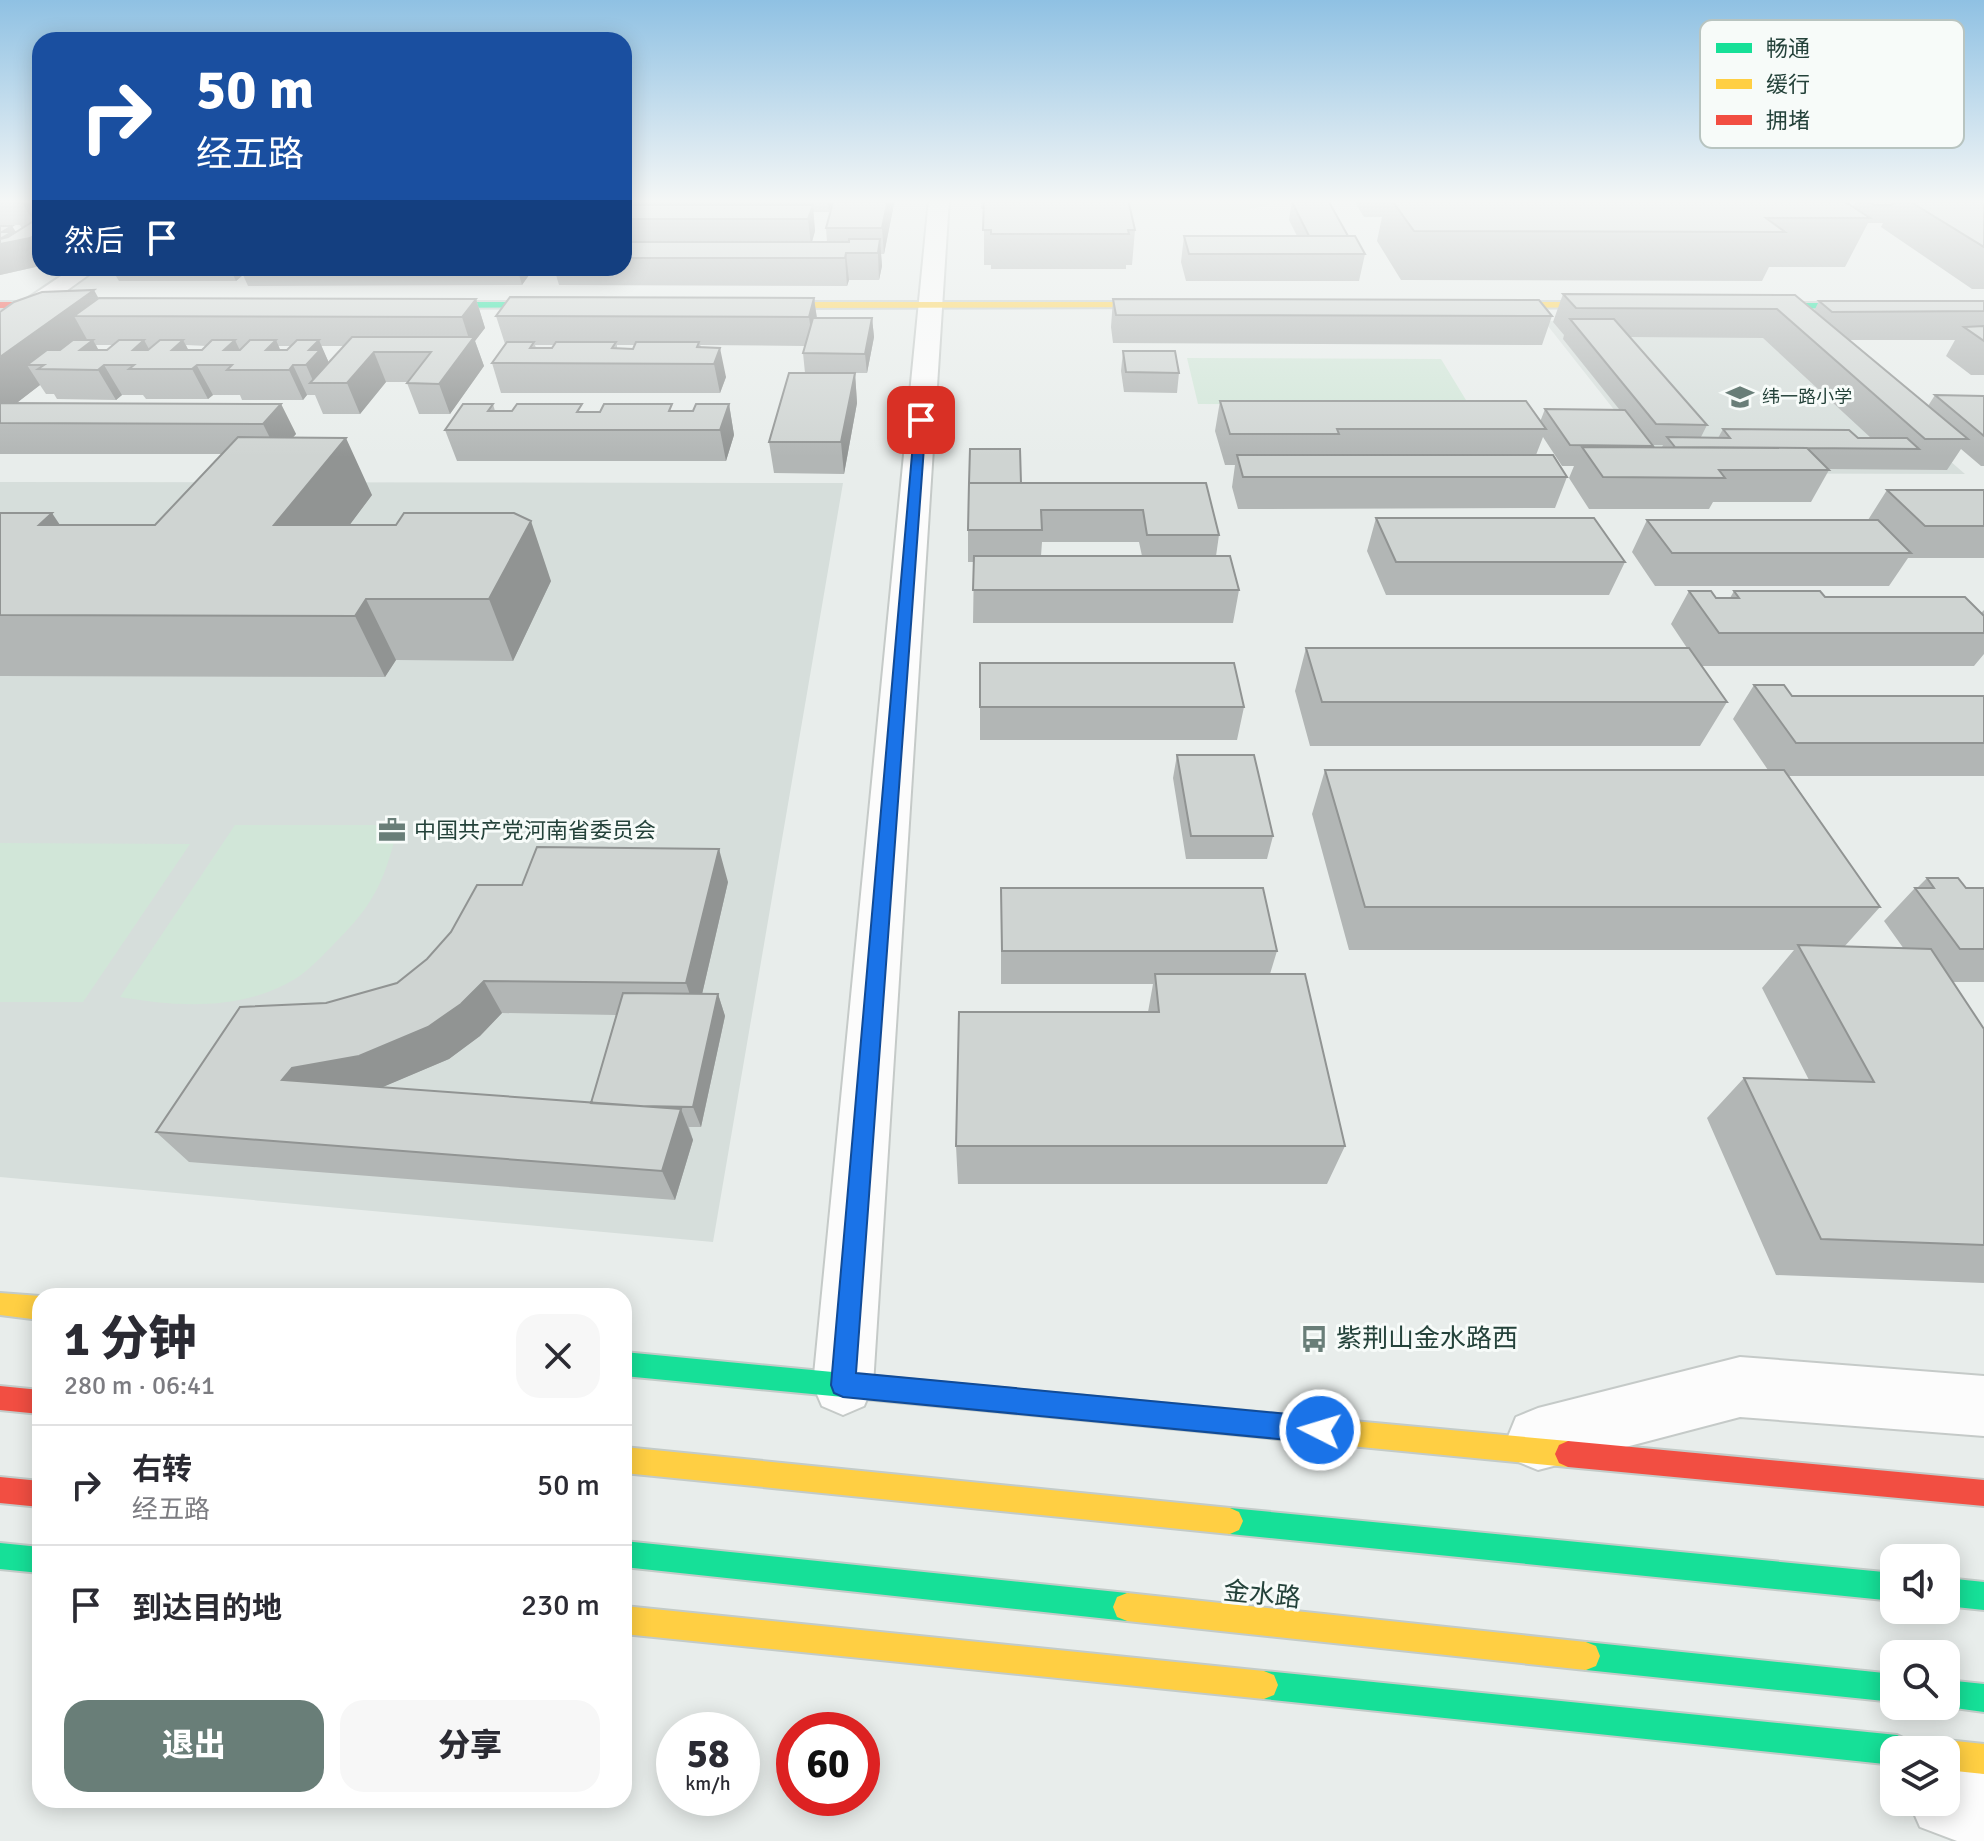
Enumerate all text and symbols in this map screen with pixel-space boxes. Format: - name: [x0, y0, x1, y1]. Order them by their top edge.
- legend: [1700, 20, 1964, 148]
- text: 畅通: [1766, 35, 1810, 62]
- text: 50 m: [196, 55, 314, 124]
- icon: right: [64, 64, 168, 168]
- text: 缓行: [1766, 71, 1810, 98]
- text: 拥堵: [1766, 107, 1810, 134]
- text: 经五路: [196, 132, 304, 177]
- icon: arrive: [140, 216, 184, 260]
- text: 然后: [64, 223, 124, 260]
- school or university icon: 纬一路小学: [1725, 382, 1755, 412]
- pin: [887, 386, 955, 454]
- place label: 纬一路小学: [1762, 386, 1852, 408]
- icon: arrive: [899, 398, 943, 442]
- office icon: 中国共产党河南省委员会: [377, 815, 407, 845]
- place label: 中国共产党河南省委员会: [414, 817, 656, 844]
- text: 1 分钟: [64, 1310, 196, 1369]
- button: close: [516, 1314, 600, 1398]
- place label: 紫荆山金水路西: [1336, 1323, 1518, 1355]
- bus stop icon: 紫荆山金水路西: [1299, 1324, 1329, 1354]
- text: 280 m · 06:41: [64, 1370, 215, 1402]
- position arrow: [1278, 1388, 1362, 1472]
- text: 右转: [132, 1451, 192, 1488]
- icon: right: [64, 1463, 108, 1507]
- text: 50 m: [537, 1467, 600, 1504]
- text: 经五路: [132, 1494, 210, 1526]
- map controls: [1880, 1544, 1960, 1816]
- button: sound: [1880, 1544, 1960, 1624]
- street label: 金水路: [1222, 1575, 1302, 1615]
- icon: arrive: [64, 1583, 108, 1627]
- text: 230 m: [521, 1587, 600, 1624]
- text: 到达目的地: [132, 1590, 282, 1627]
- button: search: [1880, 1640, 1960, 1720]
- button: 退出: [64, 1700, 324, 1792]
- button: 分享: [340, 1700, 600, 1792]
- speed limit sign: 60: [776, 1712, 880, 1816]
- text: 58: [686, 1729, 730, 1779]
- button: layers: [1880, 1736, 1960, 1816]
- text: km/h: [685, 1771, 731, 1796]

